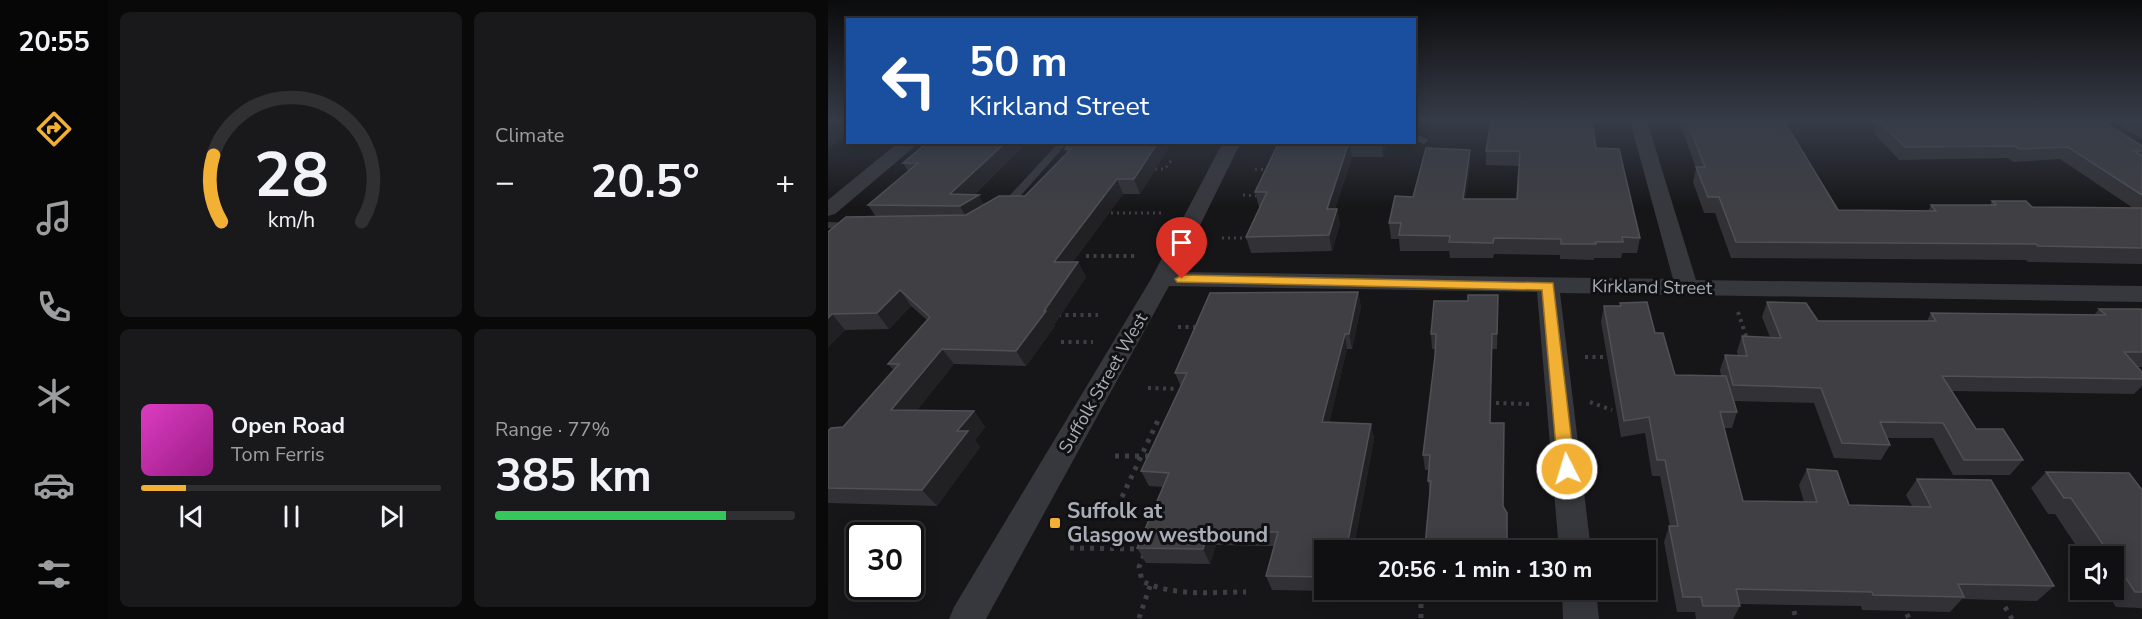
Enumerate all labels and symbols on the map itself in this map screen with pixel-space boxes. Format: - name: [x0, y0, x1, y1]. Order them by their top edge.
- pin: [1156, 217, 1207, 279]
- street label: Kirkland Street: [1592, 274, 1713, 300]
- street label: Suffolk Street West: [1053, 308, 1153, 458]
- position arrow: [1535, 437, 1599, 501]
- place label: Suffolk at Glasgow westbound: [1067, 497, 1268, 549]
- marker: Suffolk at Glasgow westbound: [1048, 516, 1062, 530]
- speed limit sign: 30: [846, 522, 924, 600]

